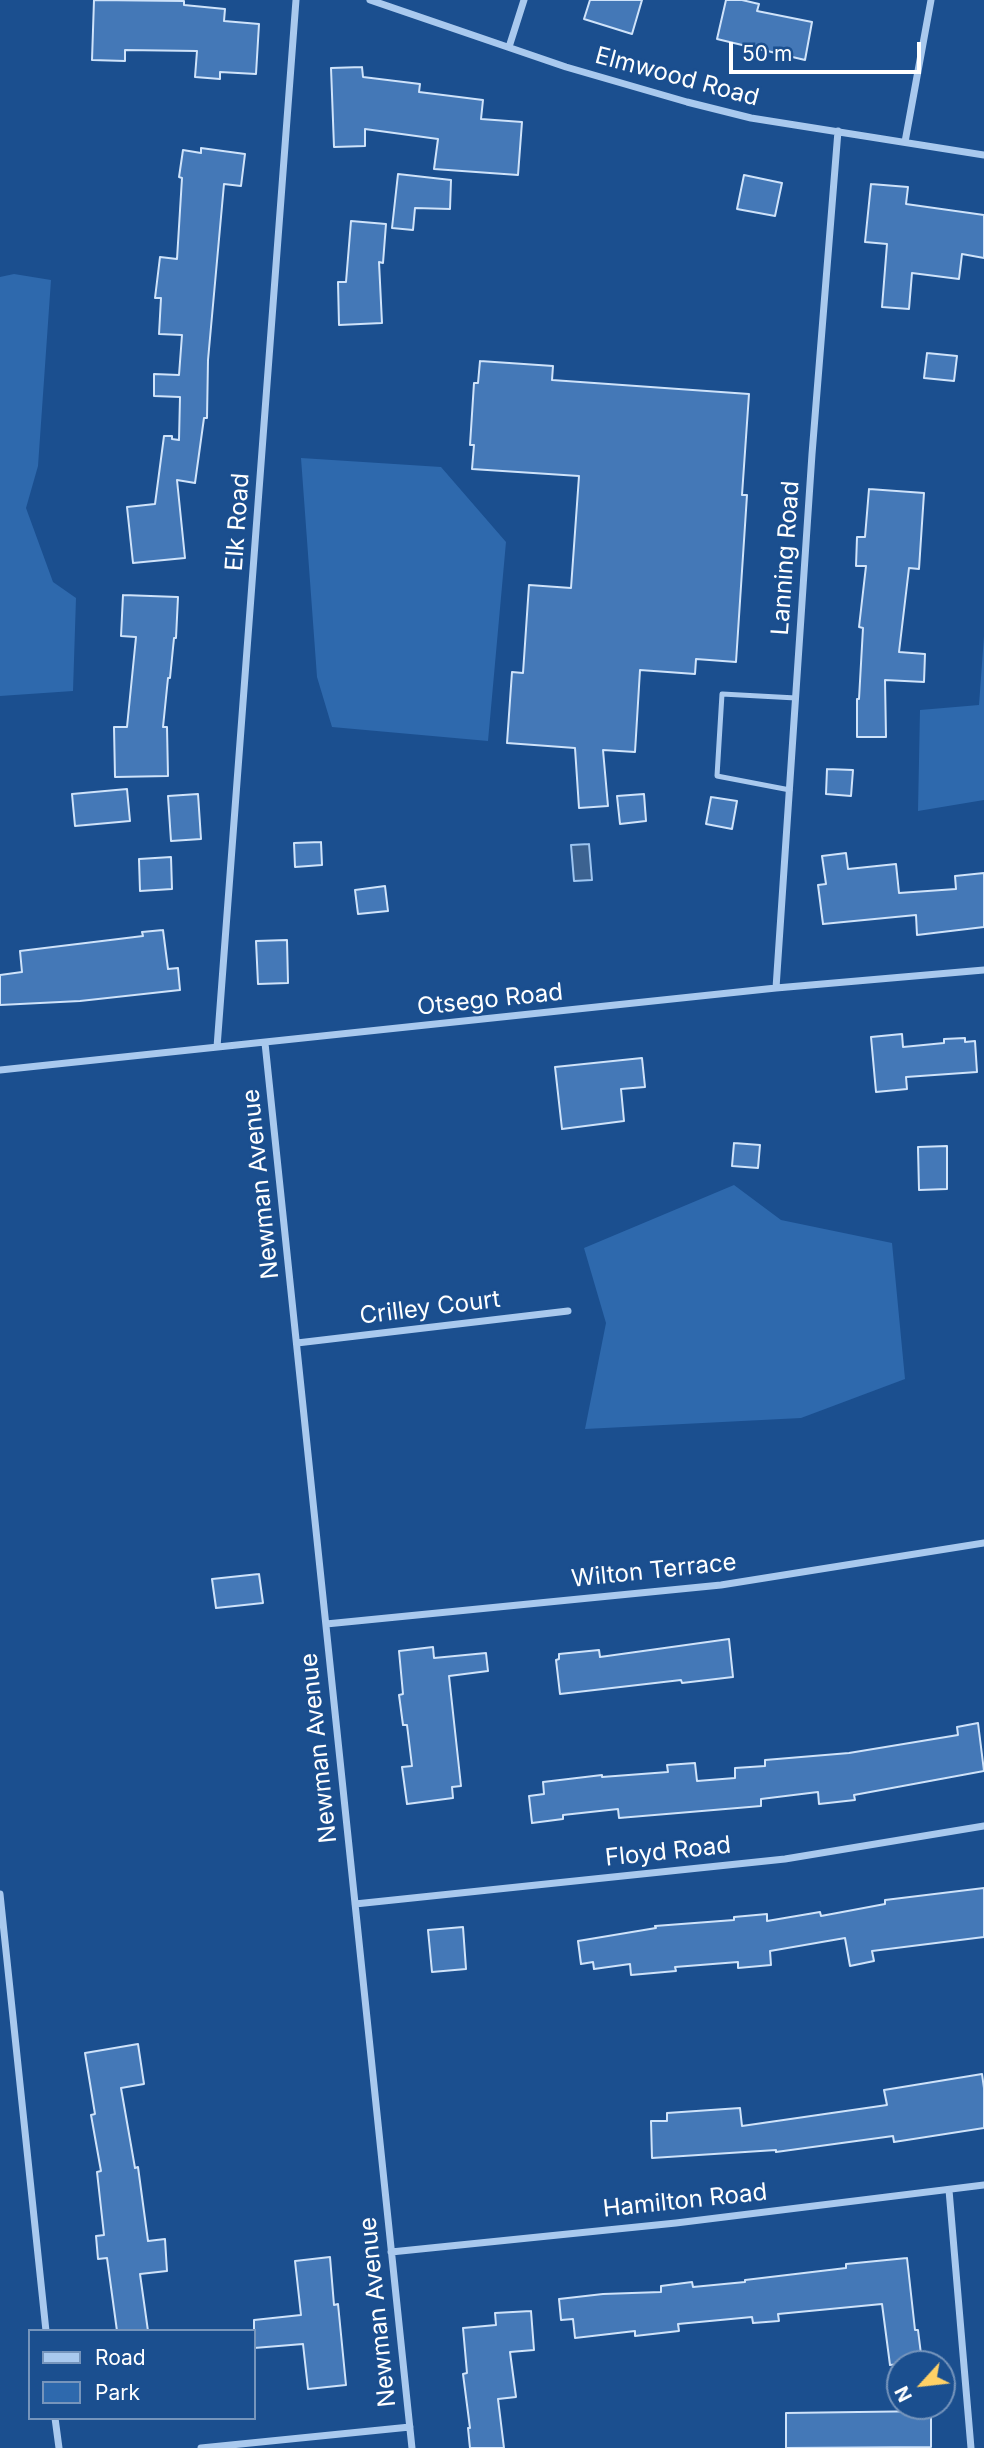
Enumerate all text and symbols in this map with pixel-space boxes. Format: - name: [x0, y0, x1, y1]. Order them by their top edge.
- scale bar: [732, 28, 925, 72]
- street label: Elmwood Road: [592, 41, 762, 113]
- text: 50 m: [742, 41, 792, 66]
- street label: Elk Road: [220, 472, 256, 572]
- street label: Lanning Road: [766, 480, 806, 636]
- street label: Otsego Road: [416, 978, 564, 1022]
- street label: Newman Avenue: [237, 1088, 285, 1280]
- street label: Crilley Court: [358, 1285, 502, 1331]
- street label: Wilton Terrace: [570, 1548, 738, 1594]
- street label: Newman Avenue: [295, 1652, 343, 1844]
- street label: Floyd Road: [604, 1831, 732, 1873]
- street label: Hamilton Road: [601, 2178, 769, 2224]
- street label: Newman Avenue: [354, 2216, 402, 2408]
- legend: [28, 2329, 256, 2420]
- text: Road: [95, 2345, 146, 2370]
- north arrow: [886, 2350, 956, 2420]
- text: Park: [95, 2380, 140, 2405]
- text: N: [890, 2382, 917, 2406]

